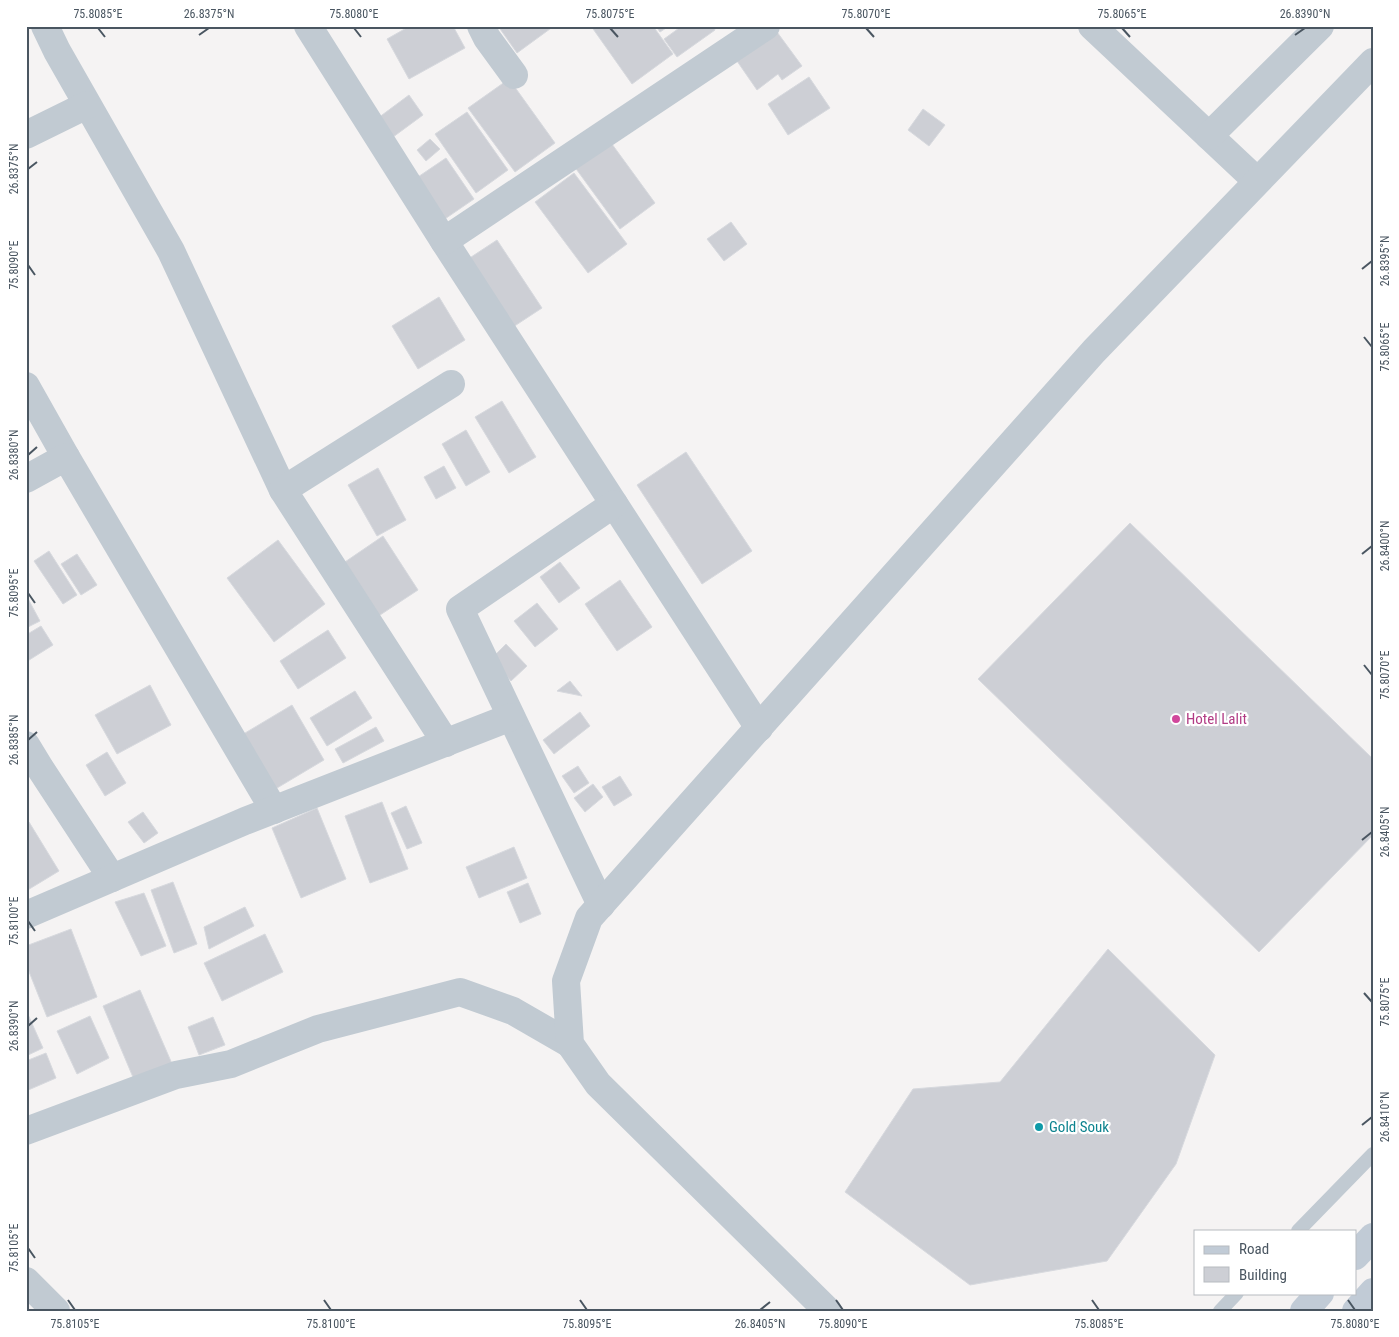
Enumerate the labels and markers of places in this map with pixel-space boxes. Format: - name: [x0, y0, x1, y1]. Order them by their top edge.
- place label: Hotel Lalit: [1186, 710, 1247, 728]
- marker: Hotel Lalit: [1170, 713, 1182, 725]
- place label: Gold Souk: [1049, 1118, 1109, 1136]
- marker: Gold Souk: [1033, 1121, 1045, 1133]

